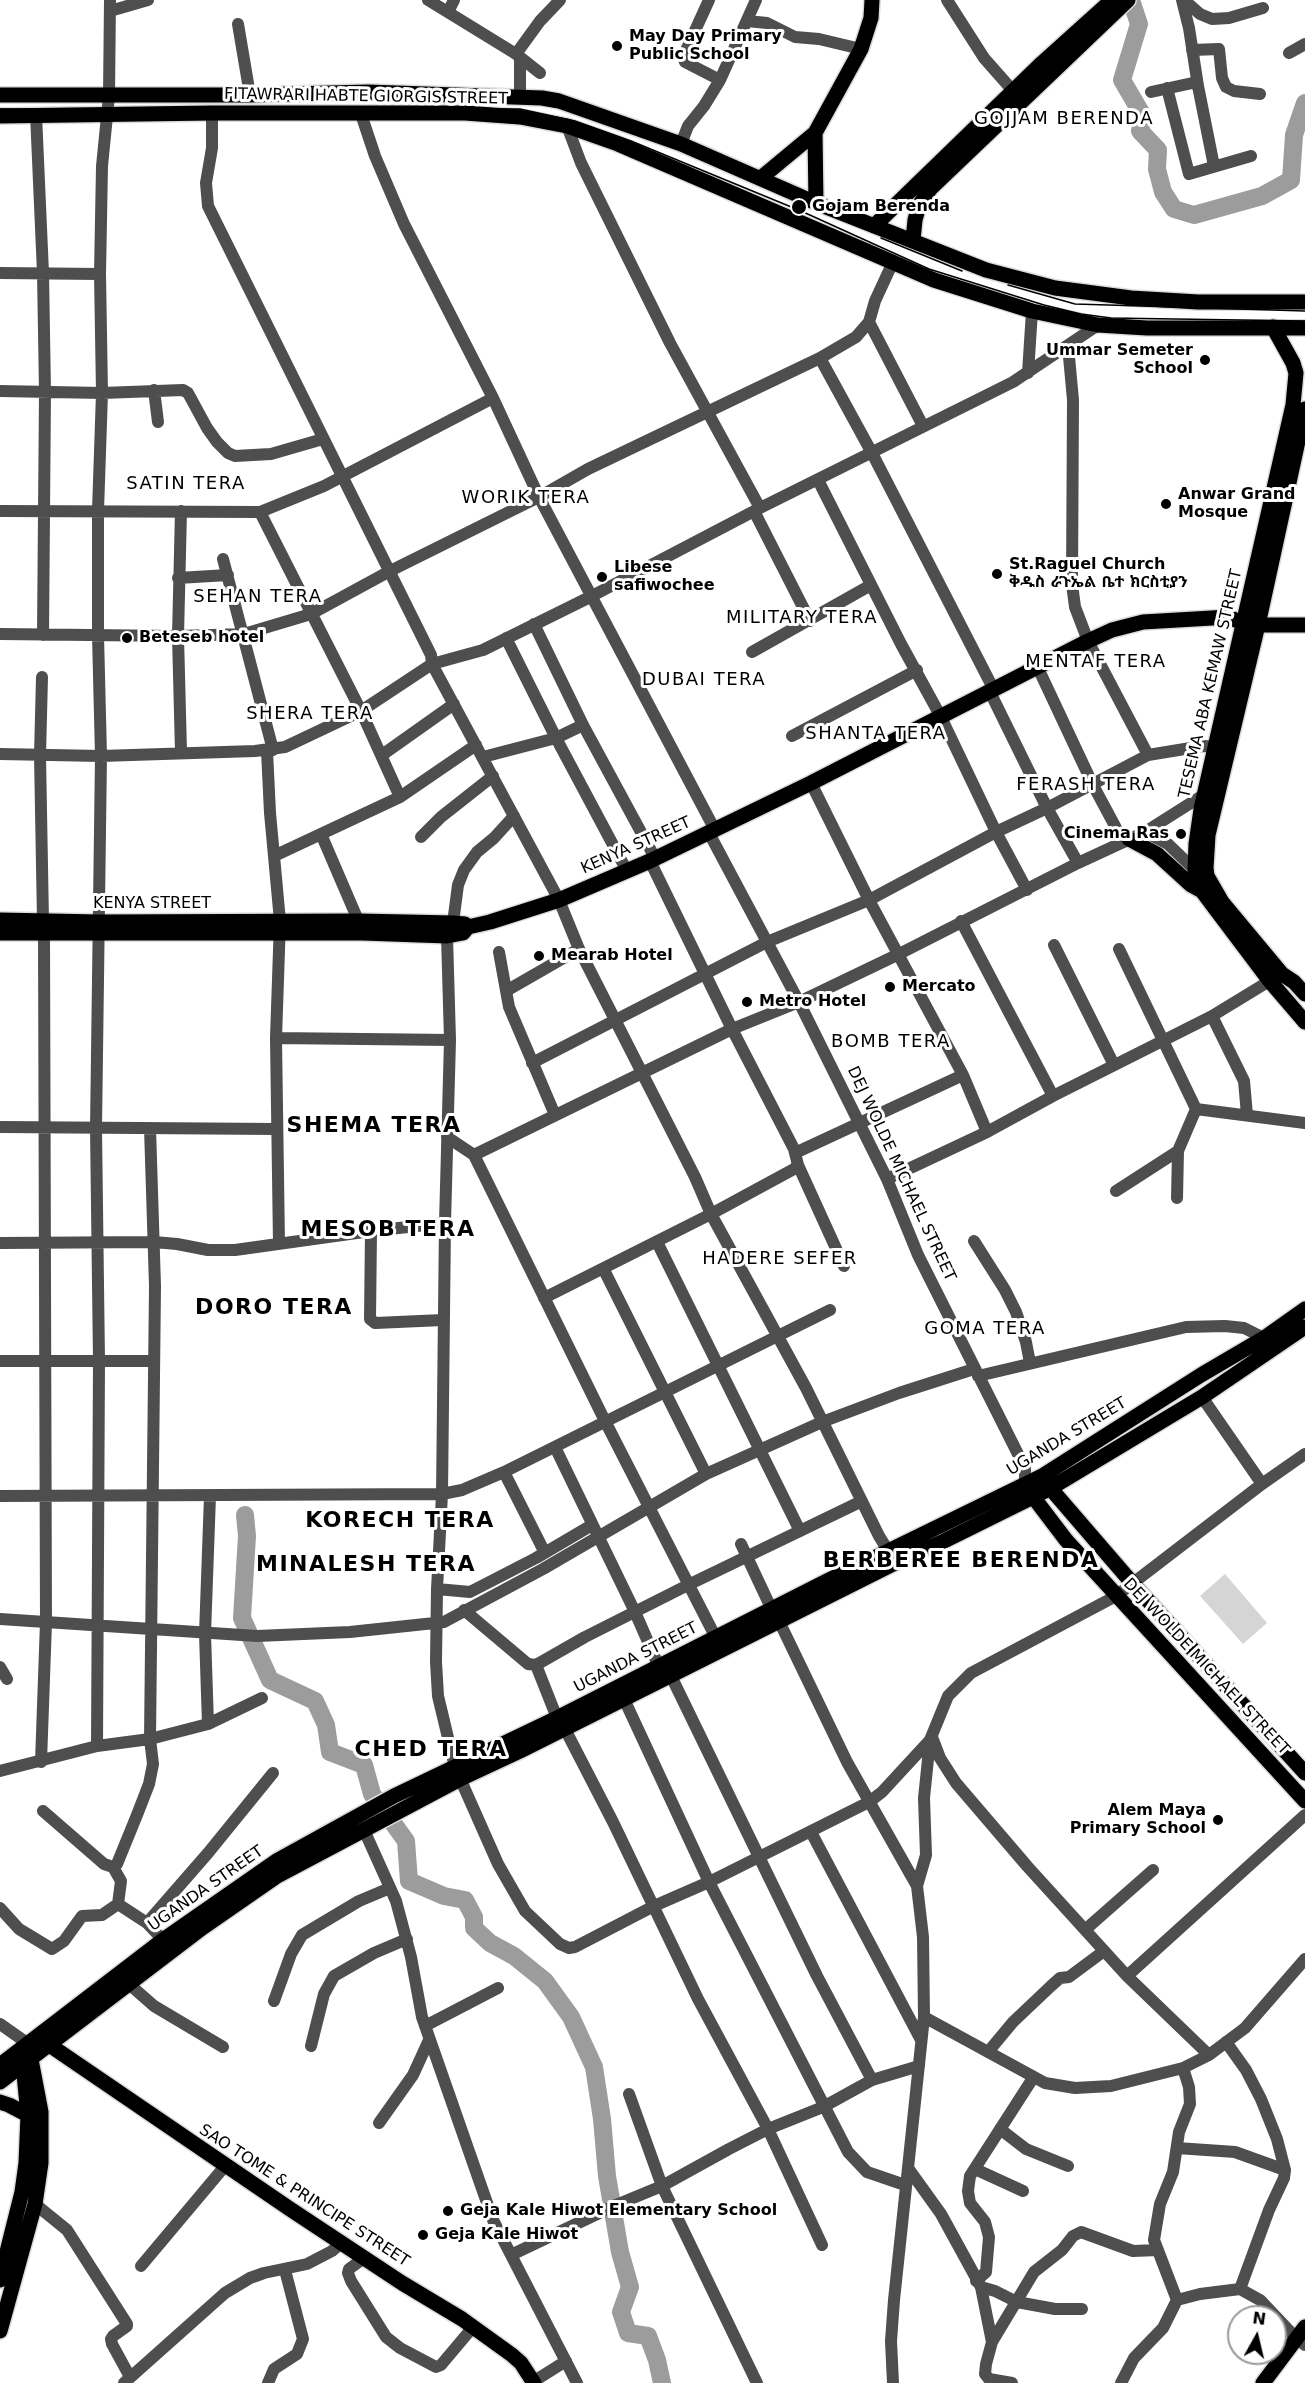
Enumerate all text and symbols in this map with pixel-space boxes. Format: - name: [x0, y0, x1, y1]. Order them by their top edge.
- place label: May Day Primary Public School: [629, 27, 782, 65]
- marker: May Day Primary Public School: [610, 39, 624, 53]
- street label: FITAWRARI HABTE GIORGIS STREET: [224, 85, 508, 109]
- district label: GOJJAM BERENDA: [974, 108, 1154, 130]
- place label: Gojam Berenda: [812, 197, 950, 217]
- marker: Gojam Berenda: [790, 198, 808, 216]
- place label: Ummar Semeter School: [1046, 341, 1193, 379]
- marker: Ummar Semeter School: [1198, 353, 1212, 367]
- district label: SATIN TERA: [126, 473, 246, 495]
- place label: Anwar Grand Mosque: [1178, 485, 1295, 523]
- district label: WORIK TERA: [462, 487, 590, 509]
- marker: Anwar Grand Mosque: [1159, 497, 1173, 511]
- place label: St.Raguel Church ቅዱስ ራጉኤል ቤተ ክርስቲያን: [1009, 555, 1188, 593]
- place label: Libese safiwochee: [614, 558, 715, 596]
- marker: St.Raguel Church ቅዱስ ራጉኤል ቤተ ክርስቲያን: [990, 567, 1004, 581]
- street label: TESEMA ABA KEMAW STREET: [1175, 568, 1247, 800]
- marker: Libese safiwochee: [595, 570, 609, 584]
- district label: SEHAN TERA: [193, 586, 323, 608]
- district label: MILITARY TERA: [726, 607, 878, 629]
- place label: Beteseb hotel: [139, 628, 264, 648]
- marker: Beteseb hotel: [120, 631, 134, 645]
- district label: MENTAF TERA: [1025, 651, 1167, 673]
- district label: DUBAI TERA: [642, 669, 766, 691]
- district label: SHERA TERA: [246, 703, 374, 725]
- district label: SHANTA TERA: [805, 723, 947, 745]
- district label: FERASH TERA: [1016, 774, 1156, 796]
- street label: KENYA STREET: [578, 813, 694, 879]
- place label: Cinema Ras: [1064, 824, 1169, 844]
- marker: Cinema Ras: [1174, 827, 1188, 841]
- street label: KENYA STREET: [93, 894, 211, 914]
- place label: Mearab Hotel: [551, 946, 673, 966]
- marker: Mearab Hotel: [532, 949, 546, 963]
- place label: Mercato: [902, 977, 976, 997]
- marker: Mercato: [883, 980, 897, 994]
- place label: Metro Hotel: [759, 992, 866, 1012]
- marker: Metro Hotel: [740, 995, 754, 1009]
- district label: BOMB TERA: [831, 1031, 951, 1053]
- street label: DEJ WOLDE MICHAEL STREET: [843, 1063, 959, 1285]
- district label: SHEMA TERA: [287, 1113, 461, 1139]
- district label: MESOB TERA: [301, 1217, 475, 1243]
- district label: HADERE SEFER: [702, 1248, 858, 1270]
- district label: DORO TERA: [195, 1295, 353, 1321]
- district label: GOMA TERA: [924, 1318, 1046, 1340]
- street label: UGANDA STREET: [1004, 1394, 1130, 1480]
- district label: KORECH TERA: [305, 1508, 495, 1534]
- district label: BERBEREE BERENDA: [823, 1548, 1099, 1574]
- district label: MINALESH TERA: [256, 1552, 476, 1578]
- street label: DEJ WOLDE MICHAEL STREET: [1119, 1575, 1293, 1759]
- street label: UGANDA STREET: [571, 1619, 701, 1697]
- district label: CHED TERA: [354, 1737, 508, 1763]
- place label: Alem Maya Primary School: [1070, 1801, 1206, 1839]
- marker: Alem Maya Primary School: [1211, 1813, 1225, 1827]
- street label: UGANDA STREET: [145, 1842, 267, 1936]
- street label: SAO TOME & PRINCIPE STREET: [195, 2121, 413, 2271]
- place label: Geja Kale Hiwot Elementary School: [460, 2201, 777, 2221]
- marker: Geja Kale Hiwot Elementary School: [441, 2204, 455, 2218]
- place label: Geja Kale Hiwot: [435, 2225, 578, 2245]
- marker: Geja Kale Hiwot: [416, 2228, 430, 2242]
- north arrow: [1227, 2305, 1287, 2365]
- text: N: [1251, 2308, 1267, 2329]

